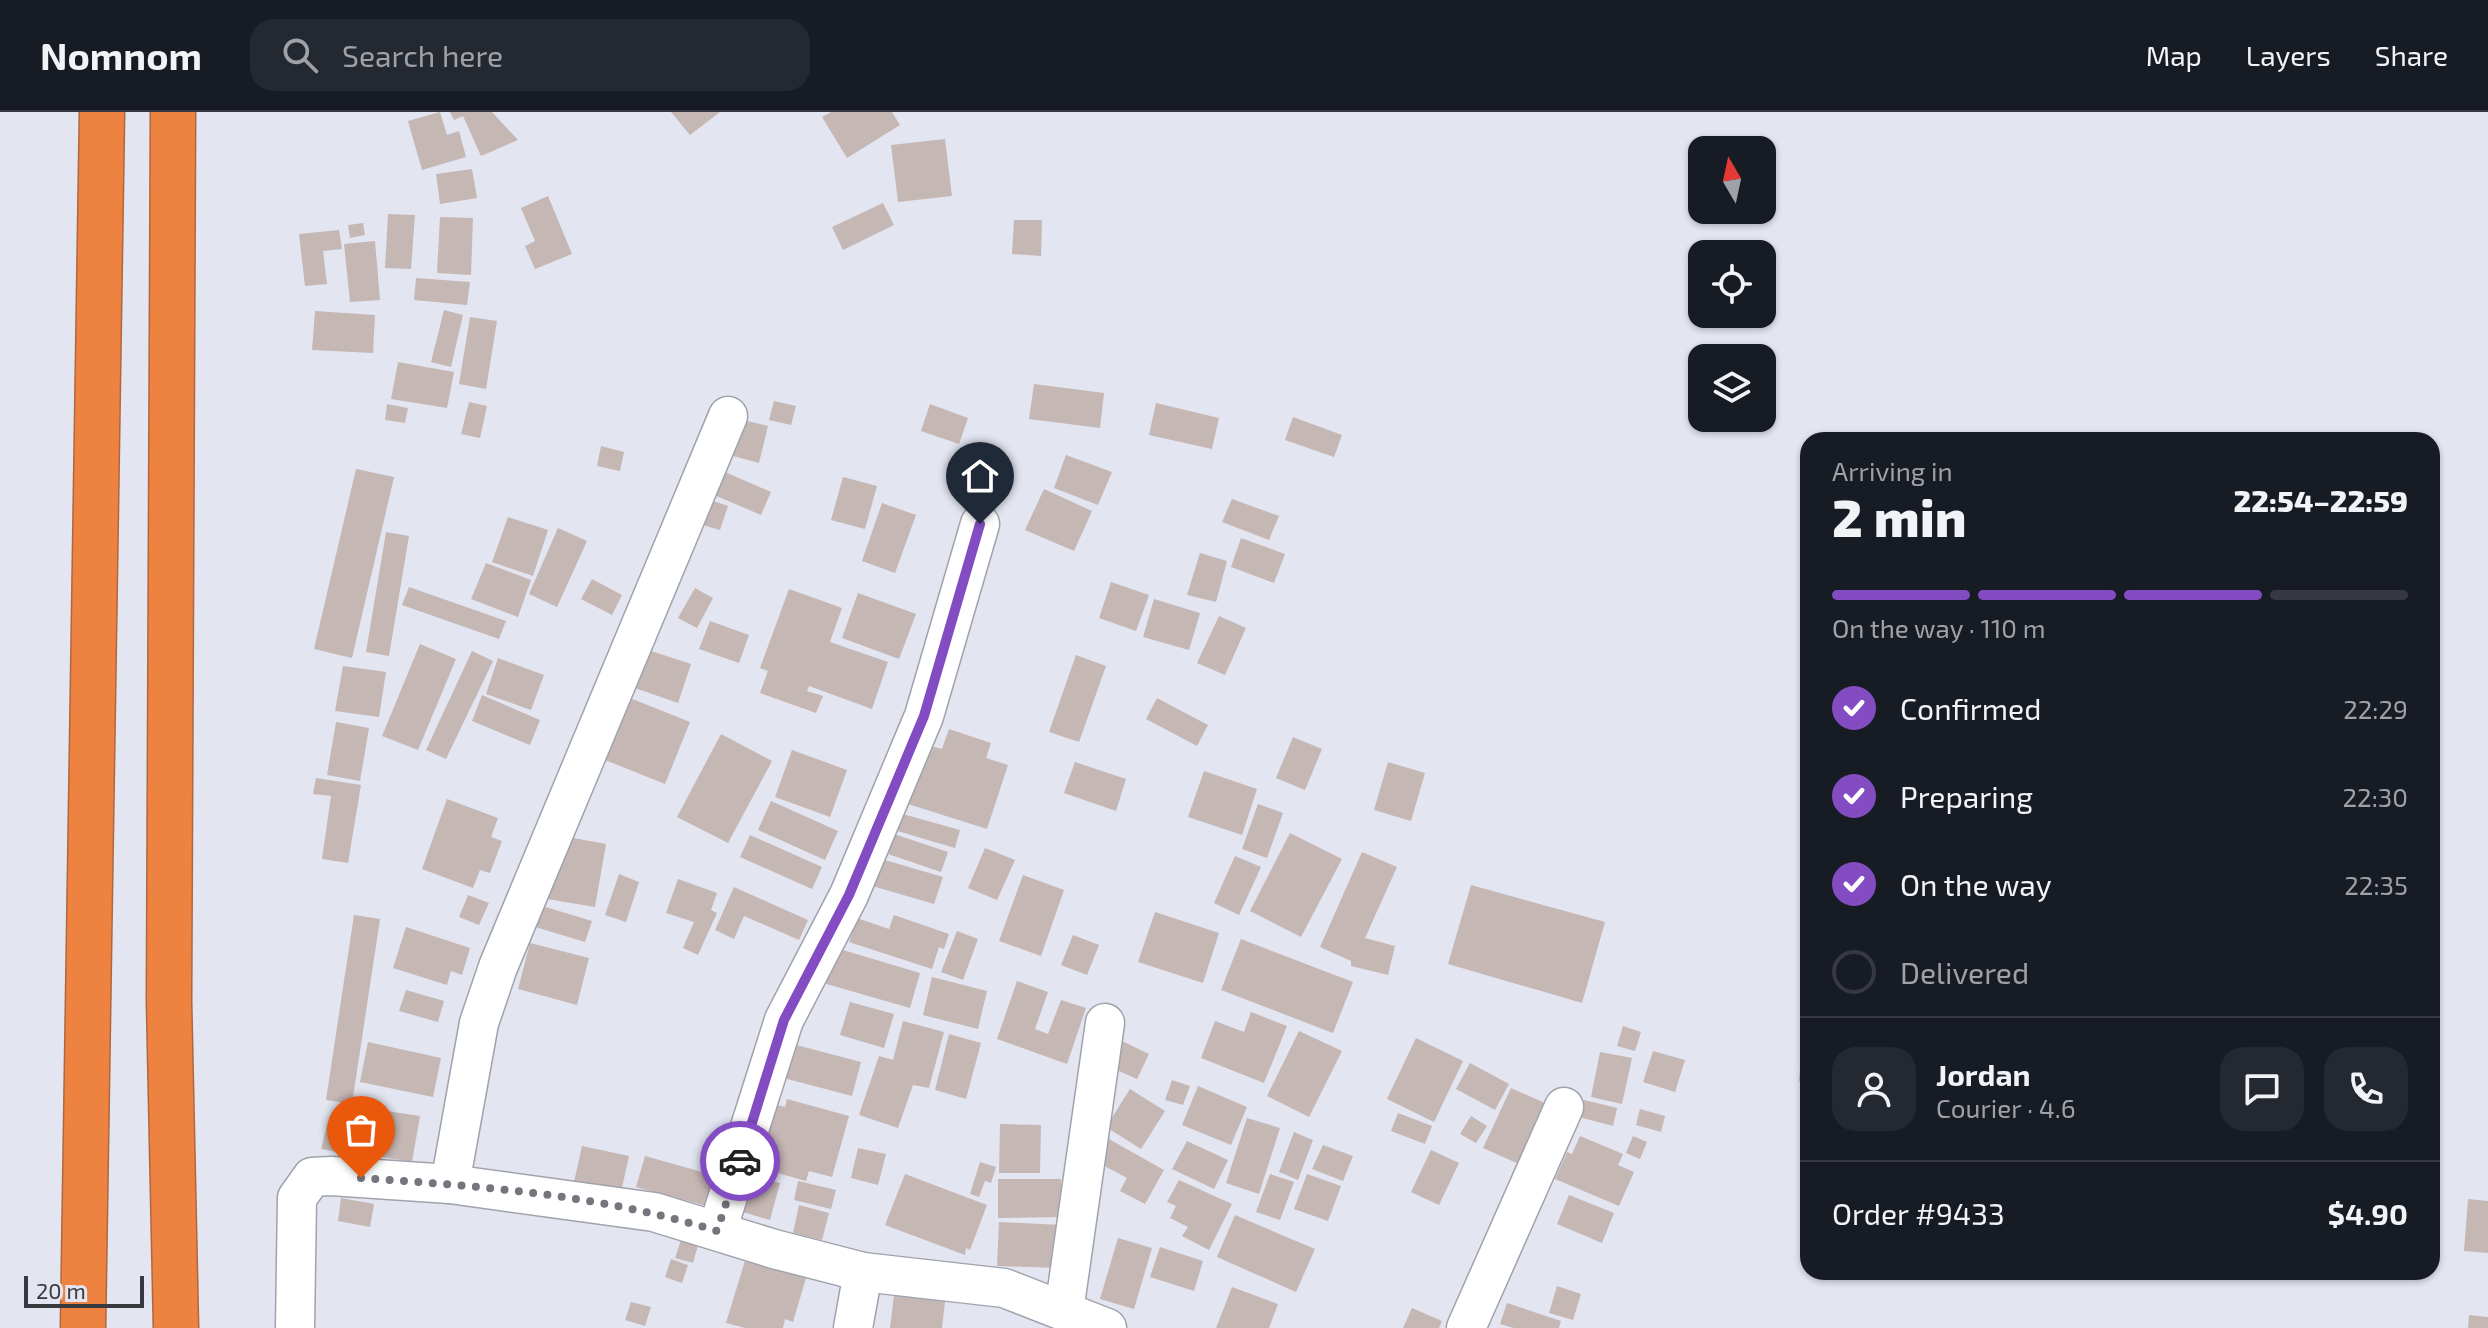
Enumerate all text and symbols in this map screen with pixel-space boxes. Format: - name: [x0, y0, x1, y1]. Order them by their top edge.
- search box: [250, 19, 810, 91]
- text: Nomnom: [40, 32, 202, 78]
- icon: search: [278, 33, 322, 77]
- text: Search here: [342, 37, 503, 73]
- text: Map: [2146, 38, 2202, 72]
- text: Layers: [2246, 38, 2331, 72]
- text: Share: [2375, 38, 2448, 72]
- north arrow: [1688, 136, 1776, 224]
- map controls: [1688, 136, 1776, 432]
- button: locate: [1688, 240, 1776, 328]
- button: layers: [1688, 344, 1776, 432]
- pin: [946, 442, 1014, 524]
- icon: home: [958, 454, 1002, 498]
- text: Arriving in: [1832, 455, 1953, 486]
- text: 22:54–22:59: [2234, 482, 2408, 518]
- text: 2 min: [1832, 485, 1967, 547]
- text: On the way · 110 m: [1832, 612, 2046, 643]
- icon: check: [1832, 686, 1876, 730]
- text: Confirmed: [1900, 690, 2041, 726]
- text: 22:29: [2343, 693, 2408, 724]
- icon: check: [1832, 774, 1876, 818]
- text: Preparing: [1900, 778, 2033, 814]
- text: 22:30: [2343, 781, 2408, 812]
- icon: check: [1832, 862, 1876, 906]
- text: On the way: [1900, 866, 2052, 902]
- text: 22:35: [2344, 869, 2408, 900]
- text: Delivered: [1900, 954, 2029, 990]
- button: person: [1832, 1047, 1916, 1131]
- button: chat: [2220, 1047, 2304, 1131]
- button: phone: [2324, 1047, 2408, 1131]
- text: Jordan: [1936, 1056, 2031, 1092]
- text: Courier · 4.6: [1936, 1092, 2076, 1123]
- pin: [327, 1096, 395, 1178]
- icon: bag: [339, 1108, 383, 1152]
- courier: [700, 1121, 780, 1201]
- icon: car: [718, 1139, 762, 1183]
- text: Order #9433: [1832, 1195, 2005, 1231]
- text: $4.90: [2328, 1195, 2408, 1231]
- scale bar: [24, 1272, 144, 1308]
- text: 20 m: [36, 1277, 86, 1303]

